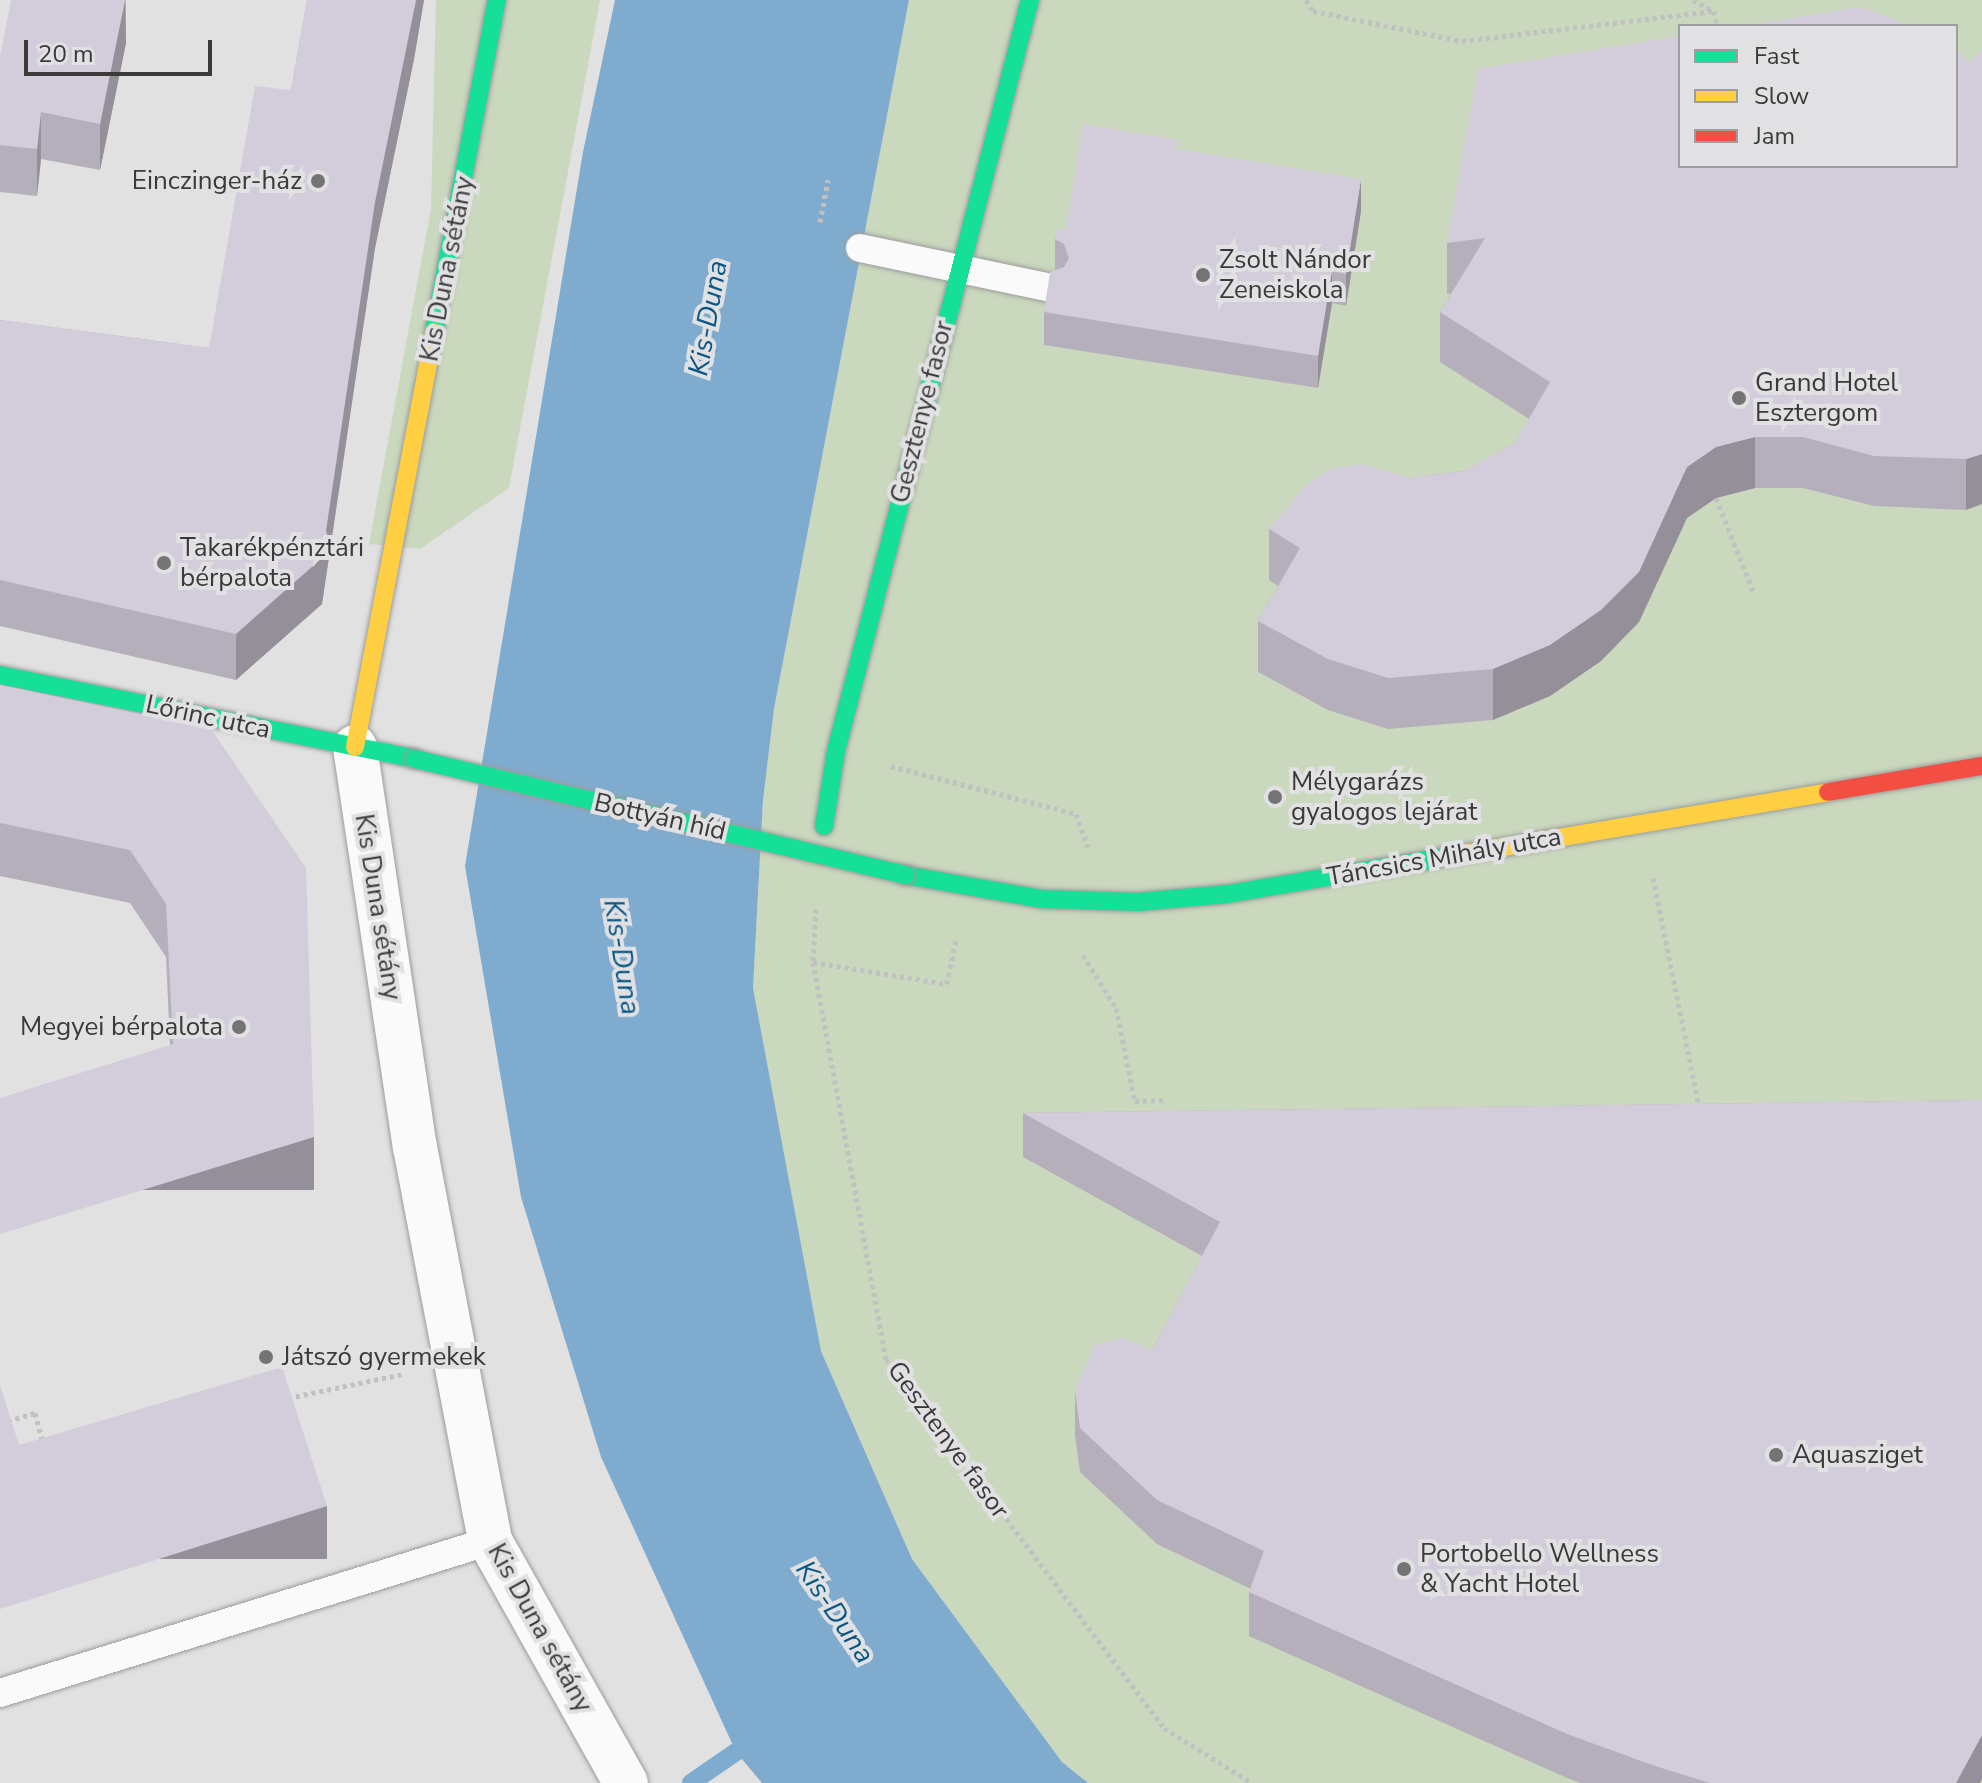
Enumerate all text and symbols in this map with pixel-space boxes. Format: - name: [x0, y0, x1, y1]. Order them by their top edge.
- scale bar: [28, 24, 216, 74]
- legend: [1678, 24, 1958, 168]
- text: 20 m: [38, 38, 94, 70]
- text: Fast: [1754, 40, 1799, 72]
- text: Slow: [1754, 80, 1809, 112]
- text: Jam: [1754, 120, 1795, 152]
- place label: Einczinger-ház: [132, 165, 302, 197]
- marker: Einczinger-ház: [309, 172, 327, 190]
- street label: Kis Duna sétány: [414, 174, 480, 364]
- place label: Zsolt Nándor Zeneiskola: [1219, 244, 1371, 306]
- water label: Kis-Duna: [681, 258, 735, 378]
- marker: Zsolt Nándor Zeneiskola: [1194, 266, 1212, 284]
- street label: Gesztenye fasor: [884, 318, 960, 506]
- place label: Grand Hotel Esztergom: [1755, 367, 1898, 428]
- marker: Grand Hotel Esztergom: [1730, 389, 1748, 407]
- place label: Takarékpénztári bérpalota: [180, 532, 364, 594]
- marker: Takarékpénztári bérpalota: [155, 554, 173, 572]
- street label: Lőrinc utca: [143, 689, 273, 745]
- place label: Mélygarázs gyalogos lejárat: [1291, 766, 1477, 828]
- street label: Bottyán híd: [591, 787, 729, 847]
- marker: Mélygarázs gyalogos lejárat: [1266, 788, 1284, 806]
- street label: Kis Duna sétány: [348, 812, 408, 1002]
- street label: Táncsics Mihály utca: [1324, 821, 1564, 893]
- water label: Kis-Duna: [596, 897, 648, 1017]
- place label: Megyei bérpalota: [20, 1011, 223, 1043]
- marker: Megyei bérpalota: [230, 1018, 248, 1036]
- place label: Játszó gyermekek: [282, 1341, 486, 1373]
- marker: Játszó gyermekek: [257, 1348, 275, 1366]
- street label: Gesztenye fasor: [880, 1355, 1016, 1525]
- place label: Aquasziget: [1792, 1439, 1923, 1471]
- marker: Aquasziget: [1767, 1446, 1785, 1464]
- street label: Kis Duna sétány: [481, 1538, 599, 1718]
- place label: Portobello Wellness & Yacht Hotel: [1420, 1538, 1659, 1600]
- water label: Kis-Duna: [788, 1554, 882, 1670]
- marker: Portobello Wellness & Yacht Hotel: [1395, 1560, 1413, 1578]

